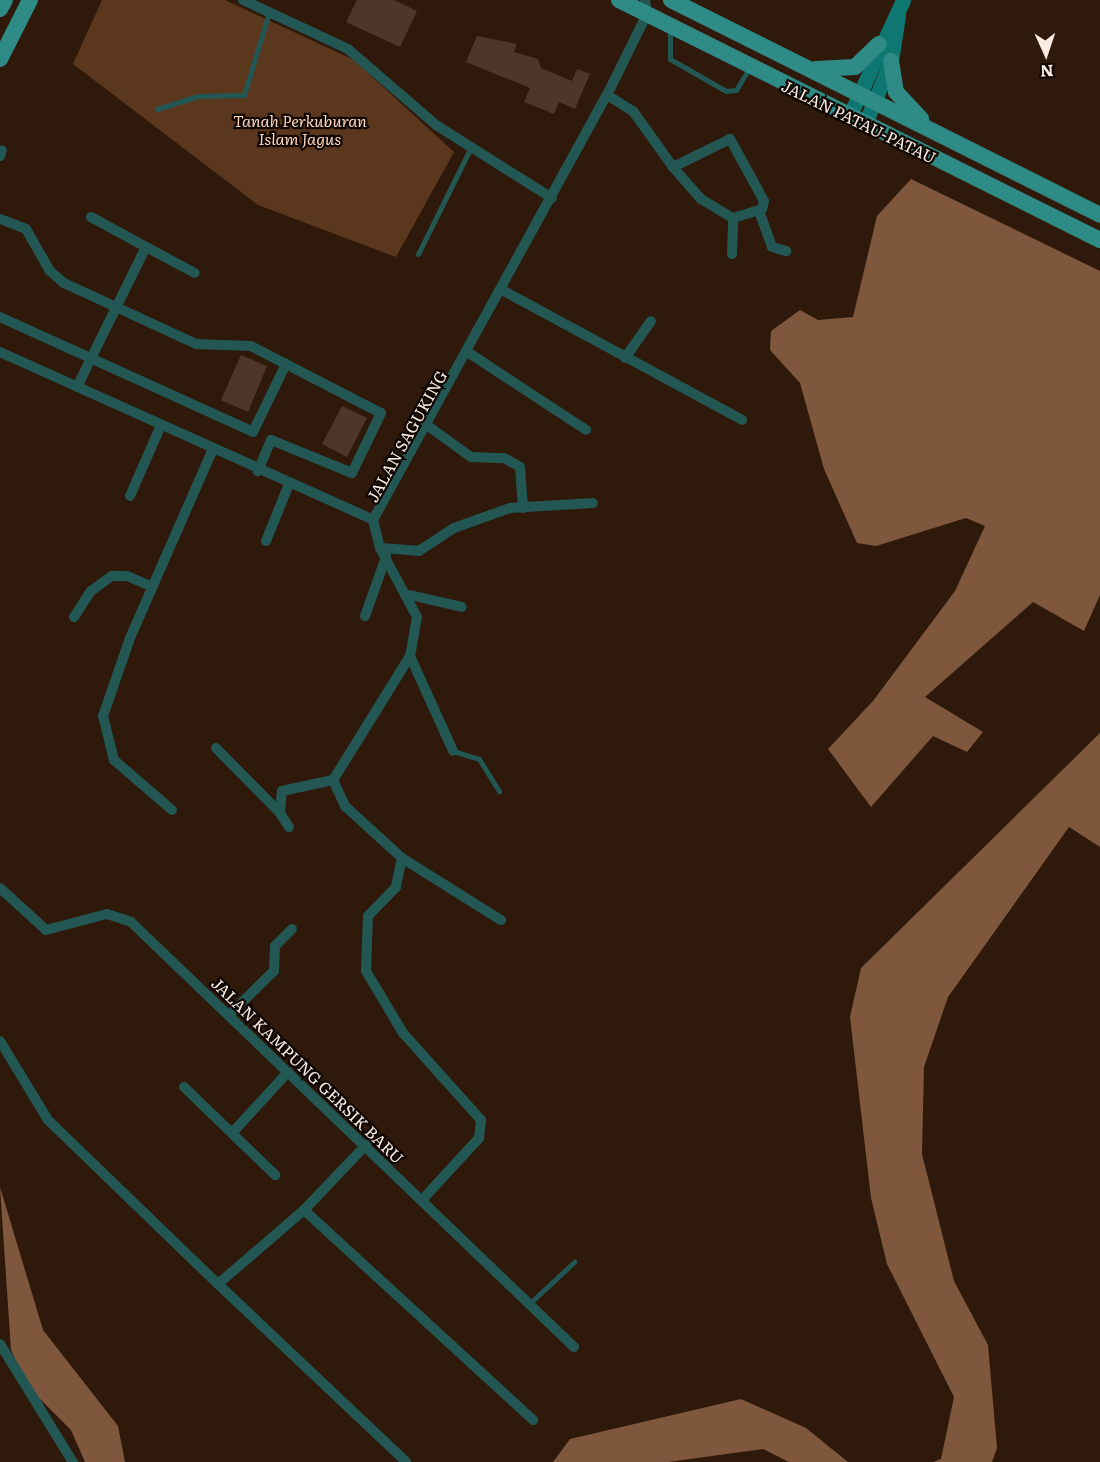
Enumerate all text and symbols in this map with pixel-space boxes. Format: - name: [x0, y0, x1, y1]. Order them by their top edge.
- north arrow: [1016, 24, 1076, 84]
- text: N: [1040, 60, 1054, 84]
- street label: JALAN PATAU-PATAU: [779, 75, 939, 167]
- park label: Tanah Perkuburan Islam Jagus: [233, 110, 367, 148]
- street label: JALAN SAGUKING: [362, 367, 450, 505]
- street label: JALAN KAMPUNG GERSIK BARU: [208, 973, 408, 1167]

